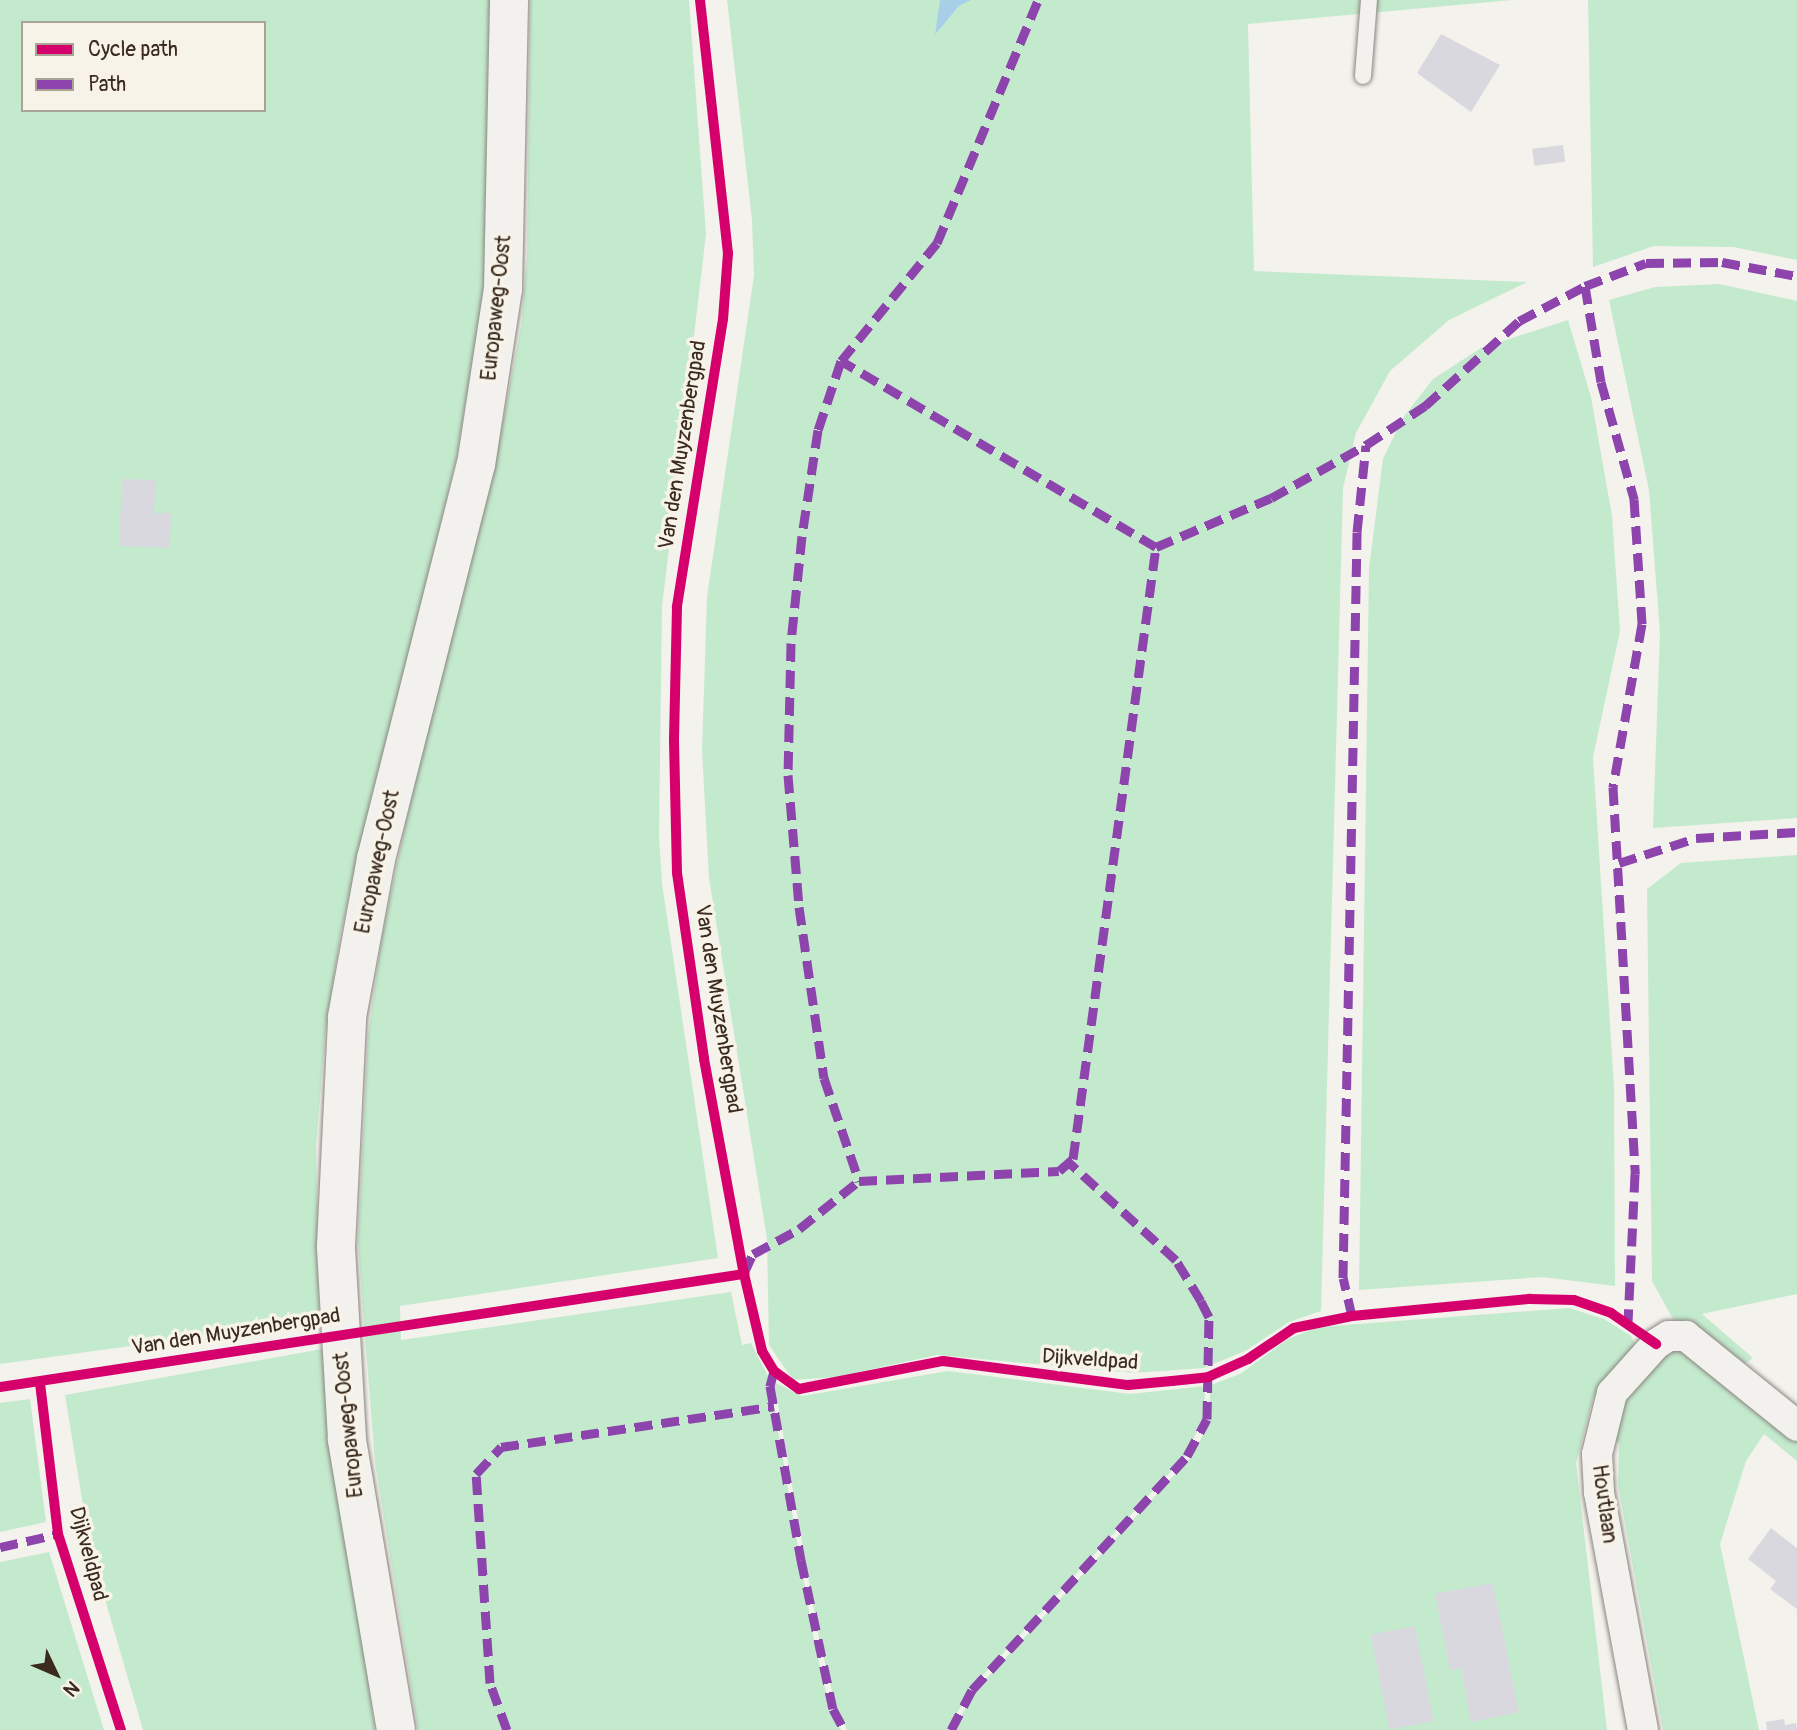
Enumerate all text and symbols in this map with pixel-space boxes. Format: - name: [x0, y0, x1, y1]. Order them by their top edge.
- legend: [21, 21, 266, 112]
- text: Cycle path: [88, 36, 178, 63]
- text: Path: [88, 71, 126, 98]
- street label: Europaweg-Oost: [477, 234, 517, 382]
- street label: Van den Muyzenbergpad: [654, 339, 712, 551]
- street label: Europaweg-Oost: [350, 788, 406, 936]
- street label: Van den Muyzenbergpad: [689, 903, 747, 1115]
- street label: Van den Muyzenbergpad: [130, 1303, 342, 1361]
- street label: Dijkveldpad: [1041, 1344, 1139, 1376]
- street label: Europaweg-Oost: [329, 1351, 369, 1499]
- street label: Houtlaan: [1586, 1463, 1622, 1545]
- street label: Dijkveldpad: [63, 1504, 113, 1604]
- north arrow: [21, 1639, 91, 1709]
- text: N: [58, 1676, 84, 1702]

